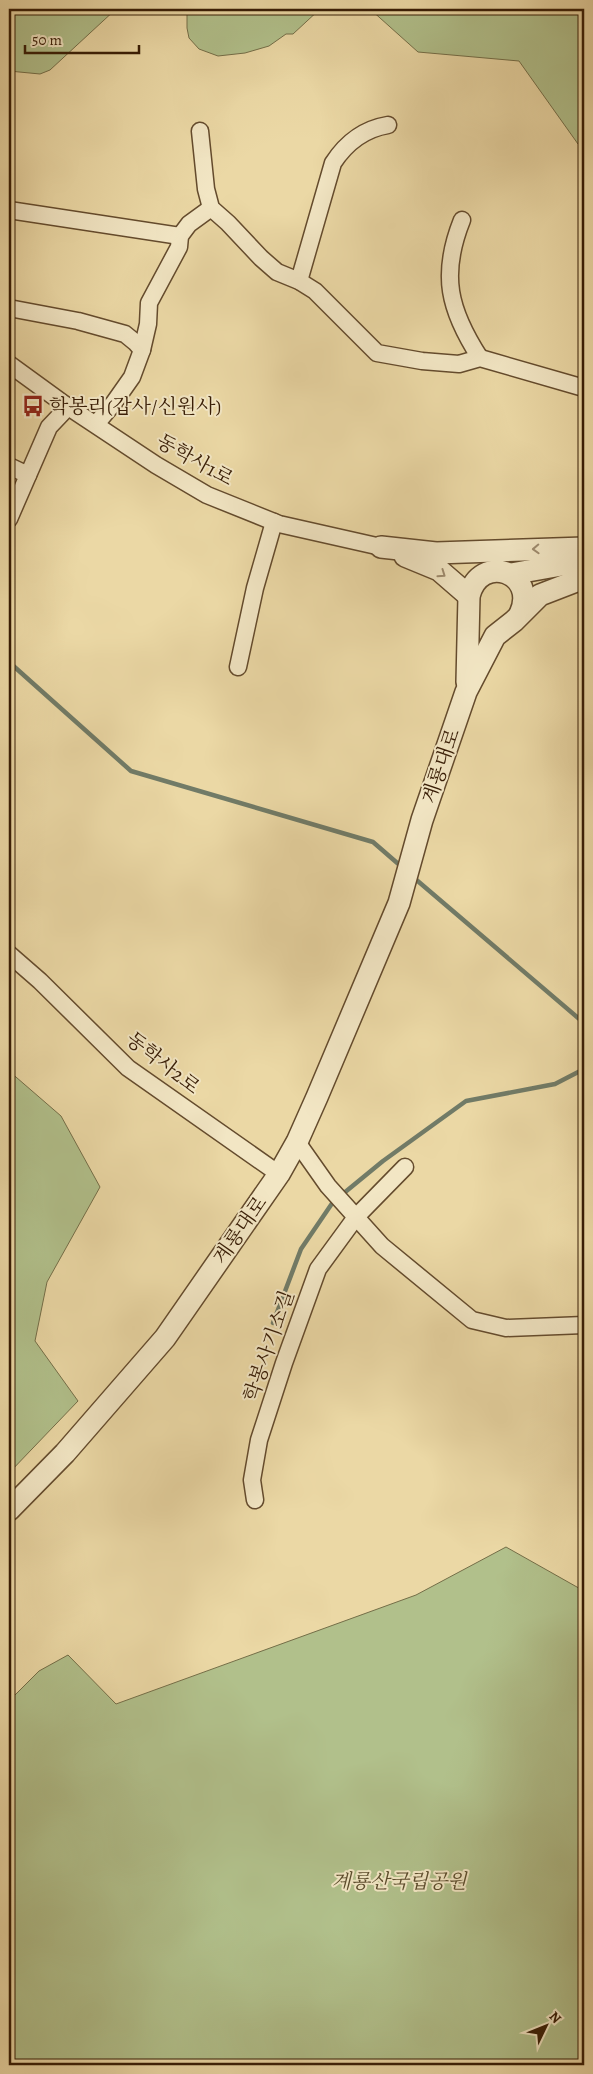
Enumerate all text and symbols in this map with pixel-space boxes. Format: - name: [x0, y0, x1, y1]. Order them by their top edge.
- scale bar: [25, 22, 139, 54]
- text: 50 m: [32, 30, 62, 50]
- bus stop icon: 학봉리(갑사/신원사): [20, 393, 46, 419]
- place label: 학봉리(갑사/신원사): [49, 393, 221, 420]
- street label: 동학사1로: [152, 428, 238, 492]
- one-way arrow: [531, 544, 539, 555]
- one-way arrow: [436, 568, 446, 577]
- street label: 계룡대로: [416, 725, 466, 807]
- street label: 동학사2로: [120, 1026, 206, 1100]
- street label: 계룡대로: [207, 1191, 273, 1269]
- street label: 학봉사기소길: [237, 1287, 301, 1405]
- park label: 계룡산국립공원: [331, 1868, 468, 1895]
- north arrow: [520, 2002, 570, 2052]
- text: N: [545, 2007, 566, 2028]

